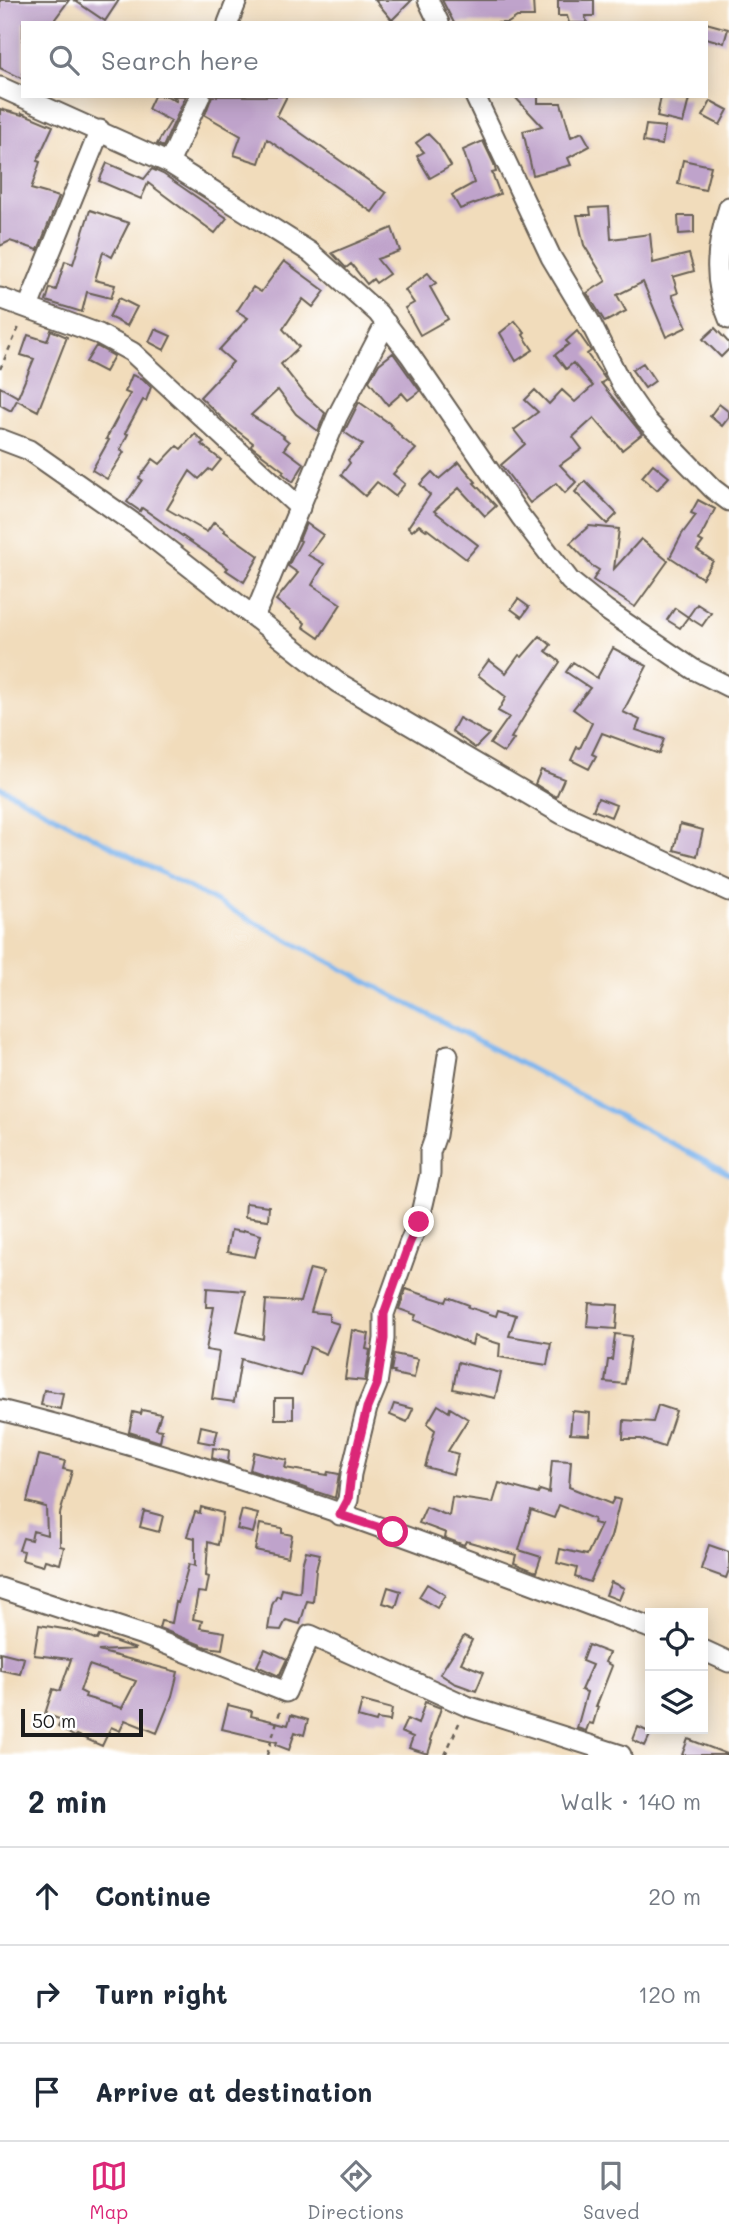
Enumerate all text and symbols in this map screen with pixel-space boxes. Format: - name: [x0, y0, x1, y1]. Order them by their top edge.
- search box: [21, 21, 708, 98]
- icon: search: [45, 41, 83, 79]
- text: Search here: [101, 43, 259, 77]
- route end: [403, 1206, 434, 1237]
- route start: [377, 1516, 408, 1547]
- map controls: [645, 1608, 708, 1734]
- button: locate: [645, 1608, 708, 1671]
- button: layers: [645, 1671, 708, 1734]
- scale bar: [21, 1706, 144, 1738]
- text: 50 m: [32, 1708, 76, 1733]
- text: 2 min: [28, 1781, 107, 1821]
- text: Walk · 140 m: [560, 1786, 701, 1816]
- icon: ahead: [28, 1877, 66, 1915]
- text: Continue: [95, 1879, 211, 1913]
- text: 20 m: [648, 1881, 701, 1911]
- icon: right: [28, 1975, 66, 2013]
- text: Turn right: [95, 1977, 228, 2011]
- text: 120 m: [638, 1979, 701, 2009]
- icon: arrive: [28, 2073, 66, 2111]
- text: Arrive at destination: [95, 2075, 372, 2109]
- tab: Map: [90, 2157, 128, 2224]
- tab: Directions: [307, 2157, 404, 2224]
- tab: Saved: [583, 2157, 639, 2224]

